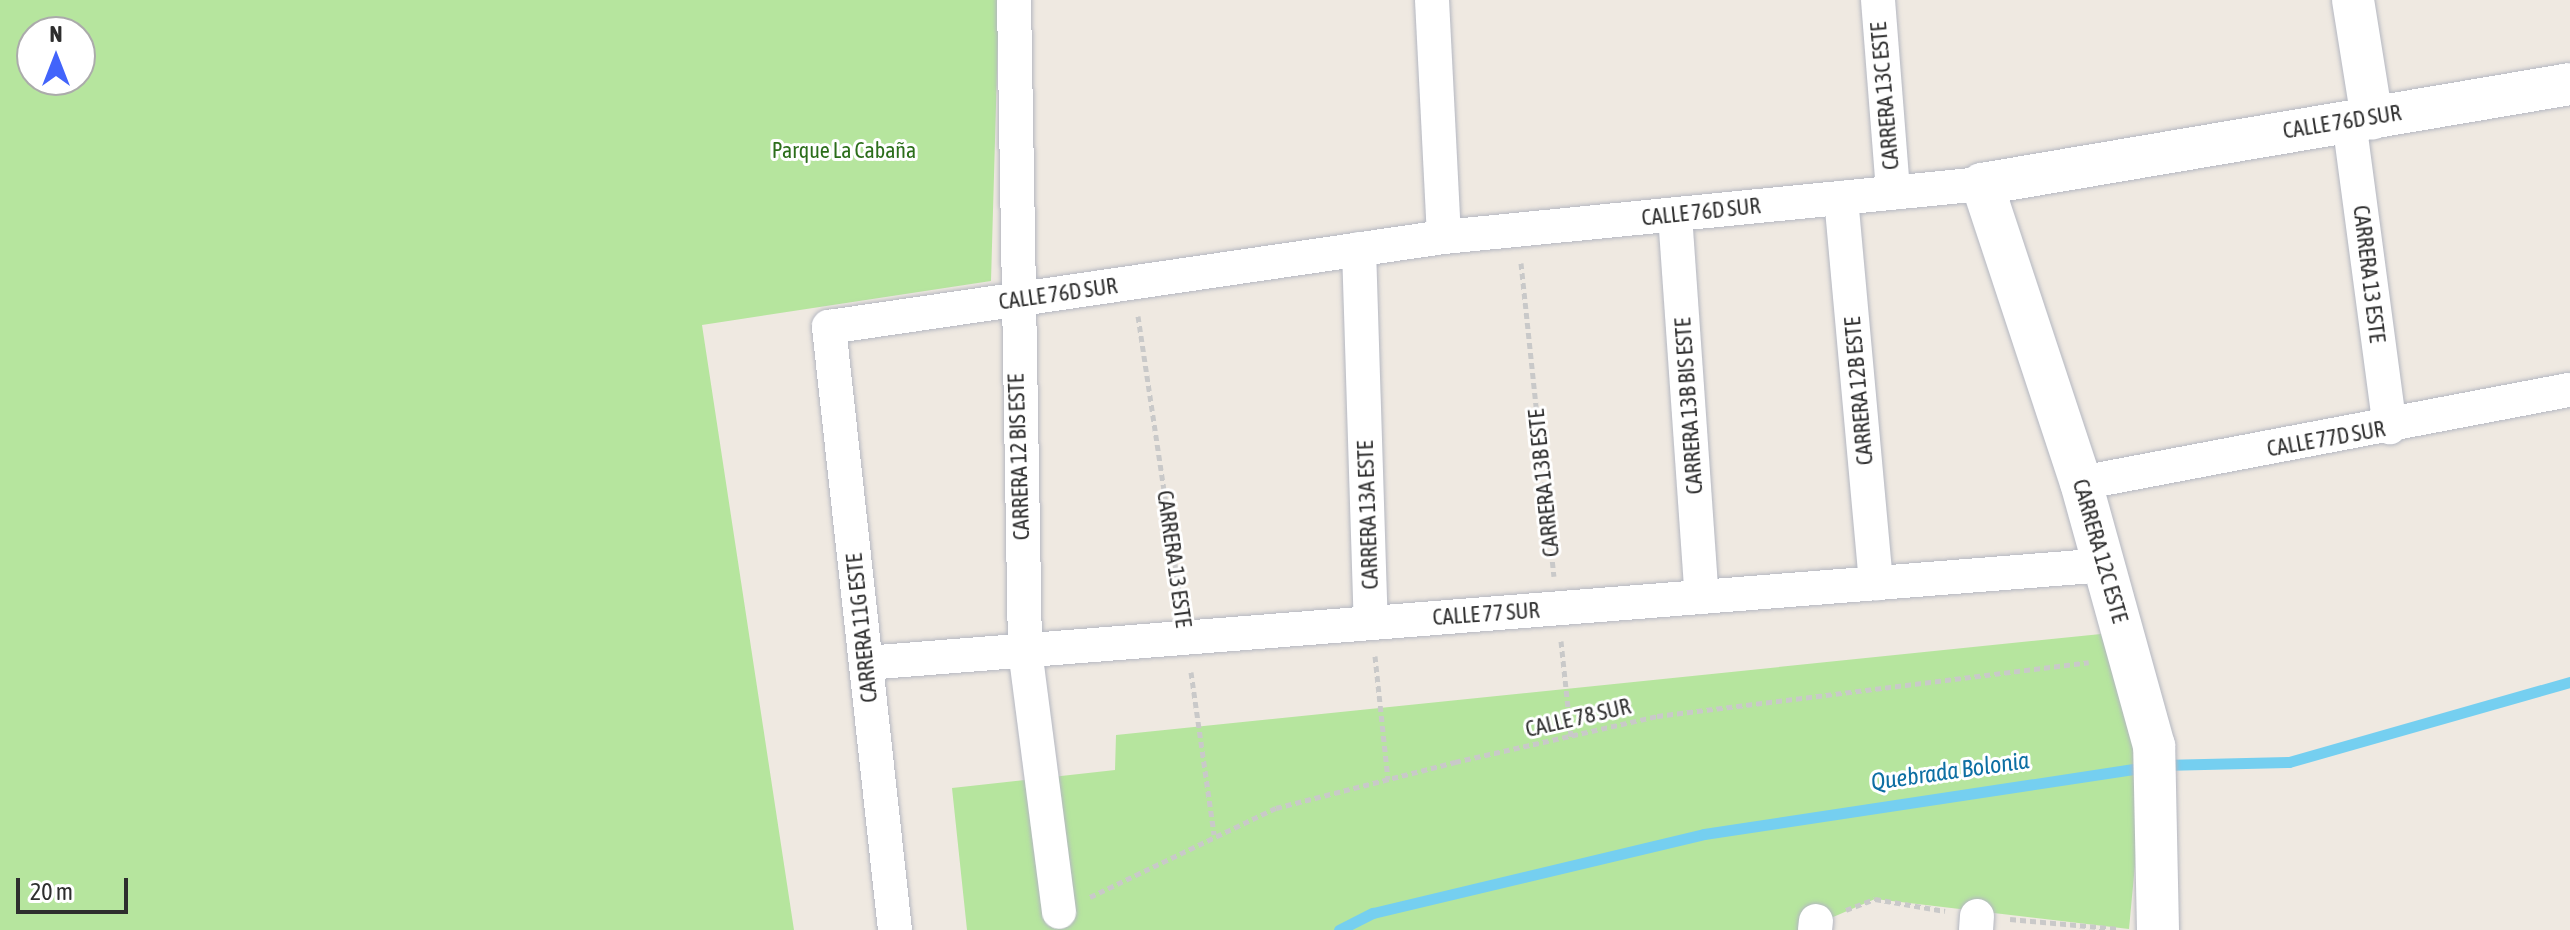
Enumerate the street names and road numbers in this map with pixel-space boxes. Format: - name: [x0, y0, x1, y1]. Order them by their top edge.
- street label: CARRERA 13C ESTE: [1865, 21, 1905, 171]
- street label: CALLE 76D SUR: [2281, 100, 2403, 144]
- street label: CALLE 76D SUR: [1640, 193, 1762, 231]
- street label: CARRERA 13 ESTE: [2347, 204, 2391, 344]
- street label: CALLE 76D SUR: [997, 273, 1119, 315]
- street label: CARRERA 12B ESTE: [1839, 316, 1879, 466]
- street label: CARRERA 13B BIS ESTE: [1670, 317, 1708, 495]
- street label: CARRERA 12 BIS ESTE: [1003, 373, 1035, 541]
- street label: CARRERA 13B ESTE: [1523, 408, 1565, 558]
- street label: CALLE 77D SUR: [2265, 416, 2387, 462]
- street label: CARRERA 13A ESTE: [1352, 440, 1384, 590]
- street label: CARRERA 12C ESTE: [2067, 476, 2133, 626]
- street label: CARRERA 13 ESTE: [1151, 489, 1197, 629]
- street label: CARRERA 11G ESTE: [841, 552, 883, 704]
- street label: CALLE 77 SUR: [1432, 597, 1540, 631]
- street label: CALLE 78 SUR: [1523, 693, 1633, 743]

